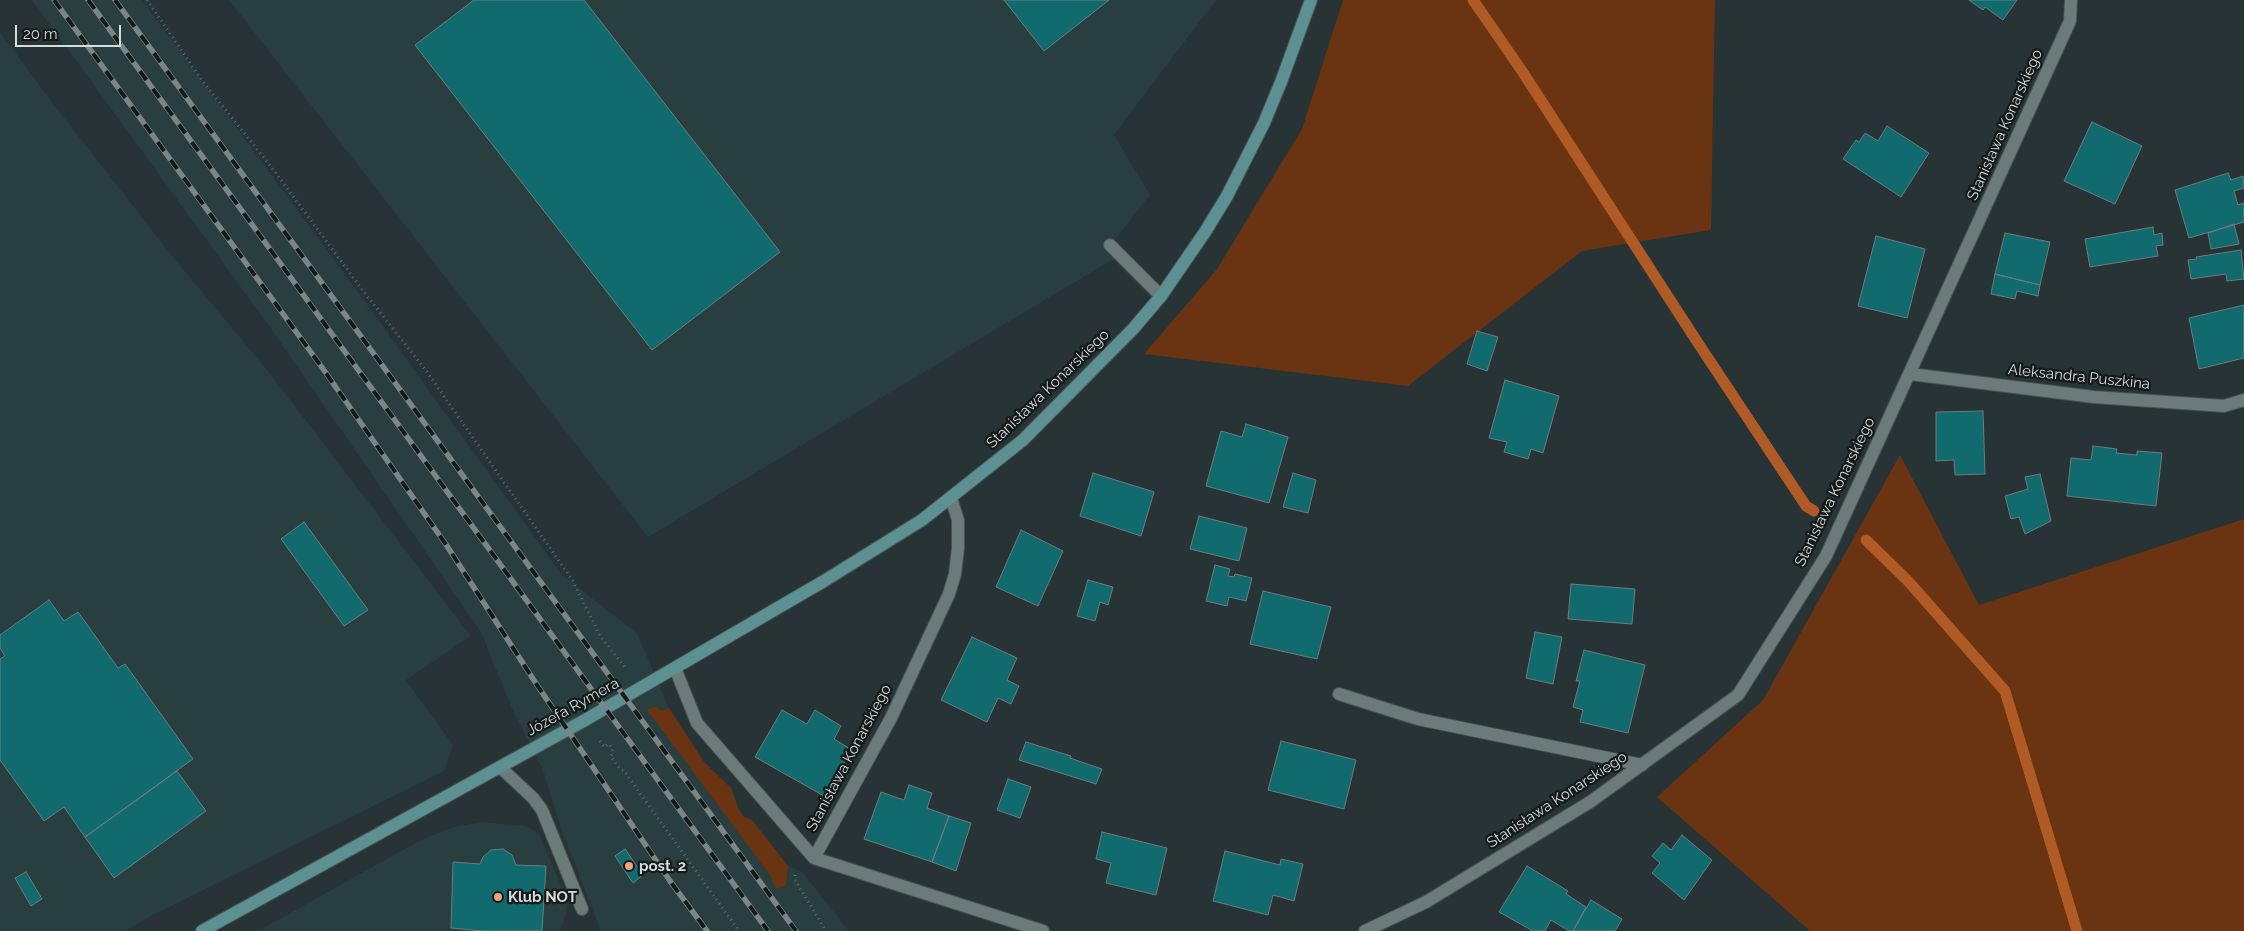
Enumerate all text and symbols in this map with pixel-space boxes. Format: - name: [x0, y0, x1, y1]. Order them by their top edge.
- scale bar: [18, 15, 124, 47]
- text: 20 m: [23, 25, 58, 43]
- street label: Stanisława Konarskiego: [1964, 47, 2046, 203]
- street label: Stanisława Konarskiego: [983, 326, 1113, 452]
- street label: Aleksandra Puszkina: [2007, 361, 2151, 393]
- street label: Stanisława Konarskiego: [1791, 415, 1879, 569]
- street label: Józefa Rymera: [524, 674, 622, 740]
- street label: Stanisława Konarskiego: [803, 682, 895, 834]
- street label: Stanisława Konarskiego: [1484, 748, 1630, 852]
- place label: post. 2: [639, 857, 686, 875]
- marker: post. 2: [623, 860, 635, 872]
- place label: Klub NOT: [508, 888, 577, 906]
- marker: Klub NOT: [492, 891, 504, 903]

